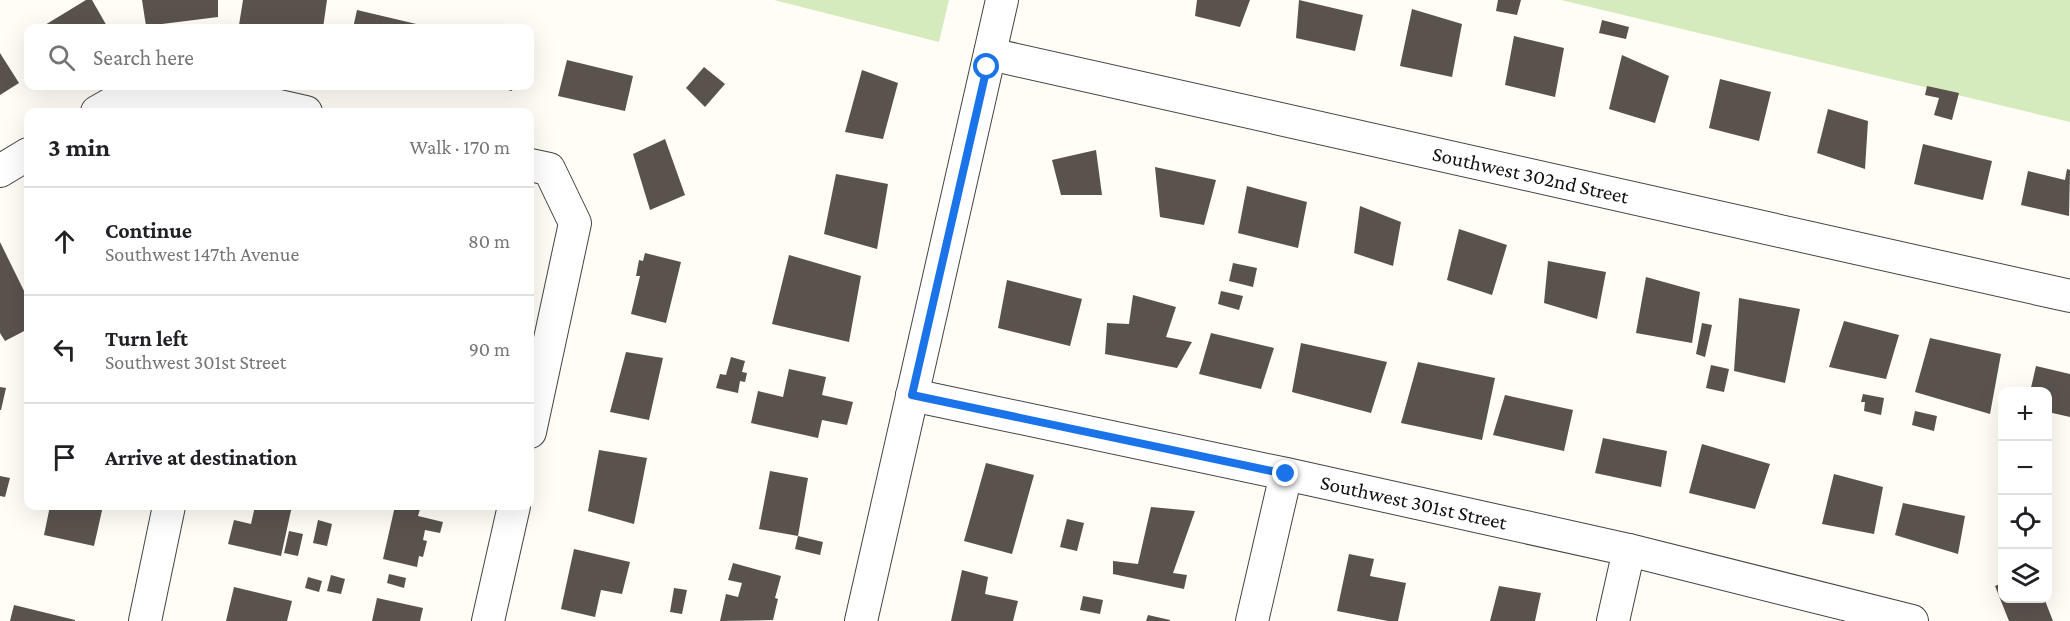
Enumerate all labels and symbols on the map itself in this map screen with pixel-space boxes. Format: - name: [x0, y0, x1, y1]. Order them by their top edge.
- route start: [973, 53, 999, 79]
- street label: Southwest 302nd Street: [1430, 142, 1632, 209]
- route end: [1272, 460, 1298, 486]
- street label: Southwest 301st Street: [1318, 470, 1510, 535]

